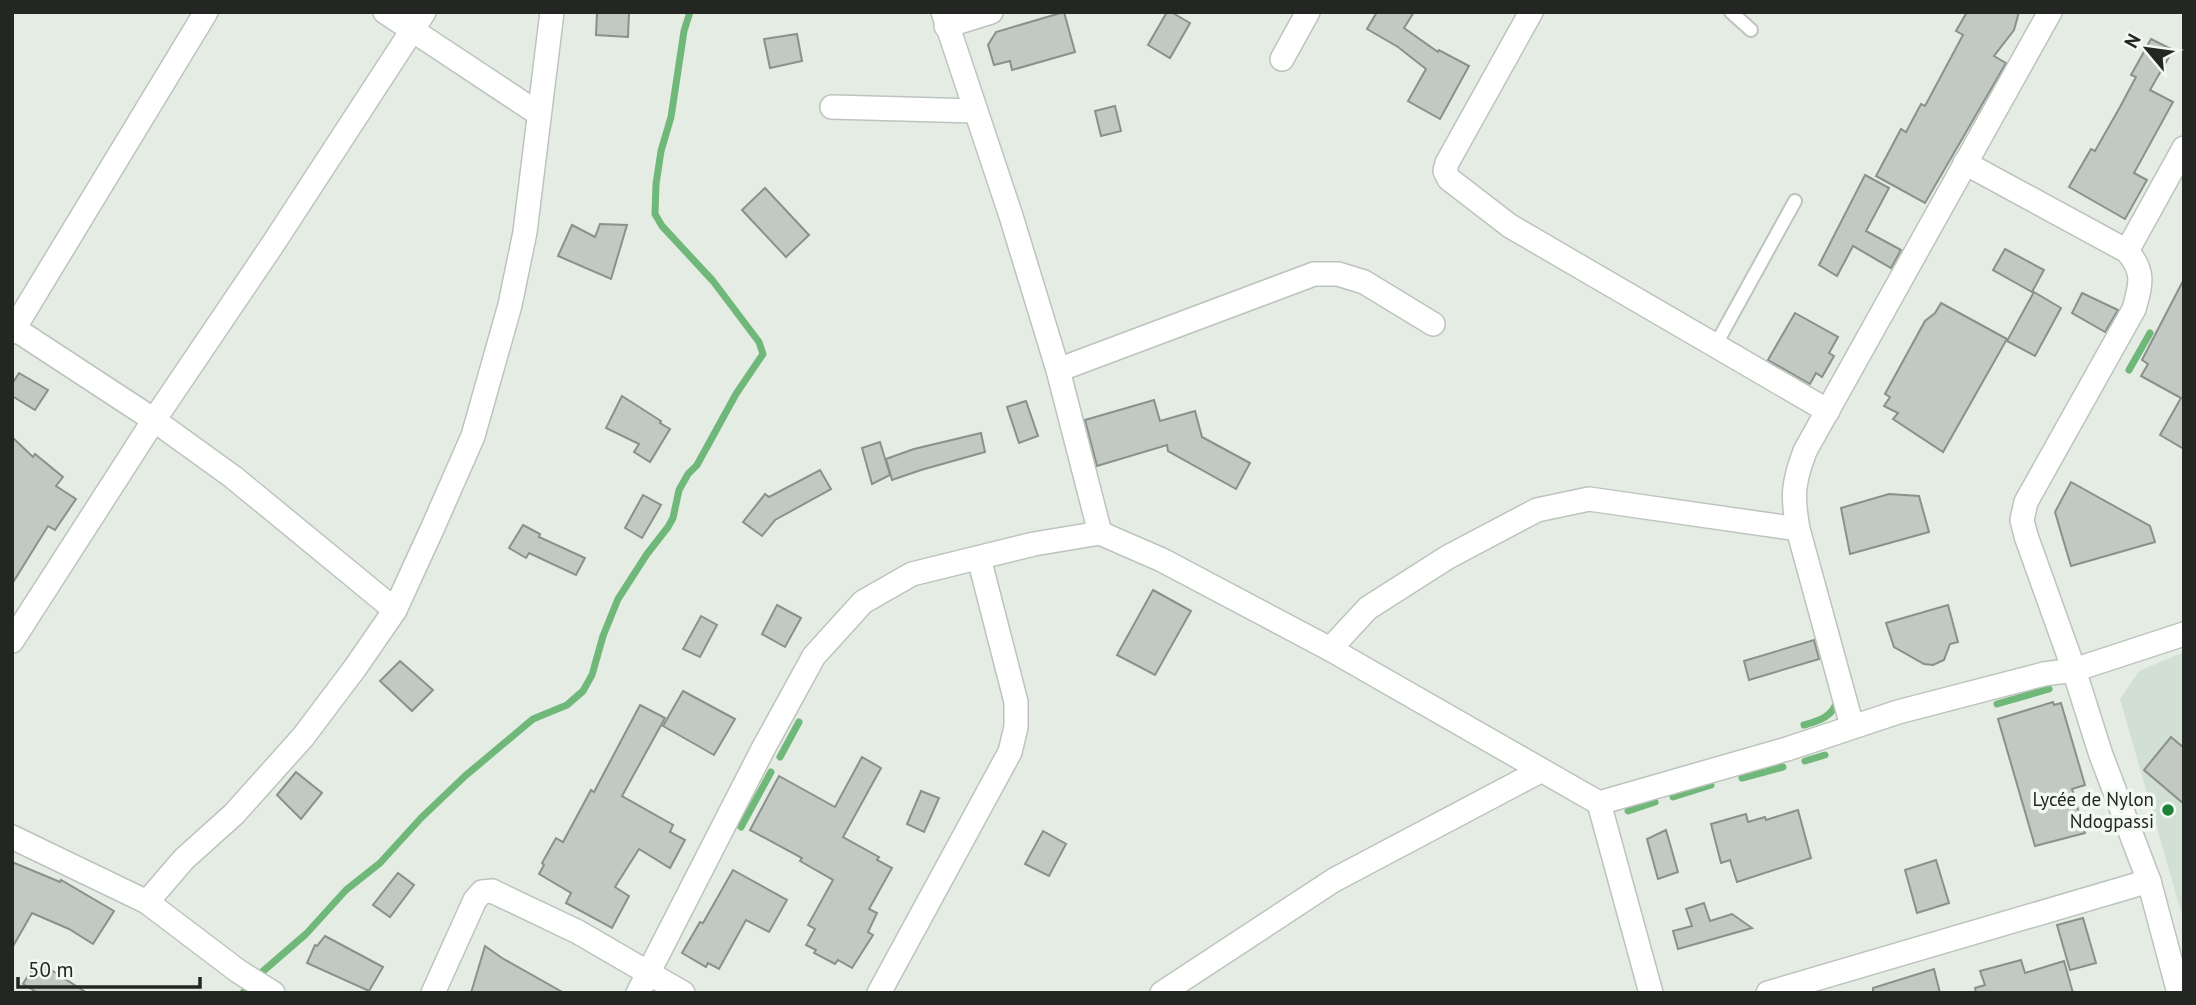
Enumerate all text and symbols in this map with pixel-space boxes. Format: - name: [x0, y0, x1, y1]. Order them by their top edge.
- north arrow: [2112, 14, 2182, 84]
- text: N: [2119, 29, 2146, 52]
- place label: Lycée de Nylon Ndogpassi: [2032, 787, 2154, 833]
- marker: Lycée de Nylon Ndogpassi: [2160, 802, 2176, 818]
- scale bar: [18, 946, 200, 990]
- text: 50 m: [28, 956, 74, 983]

